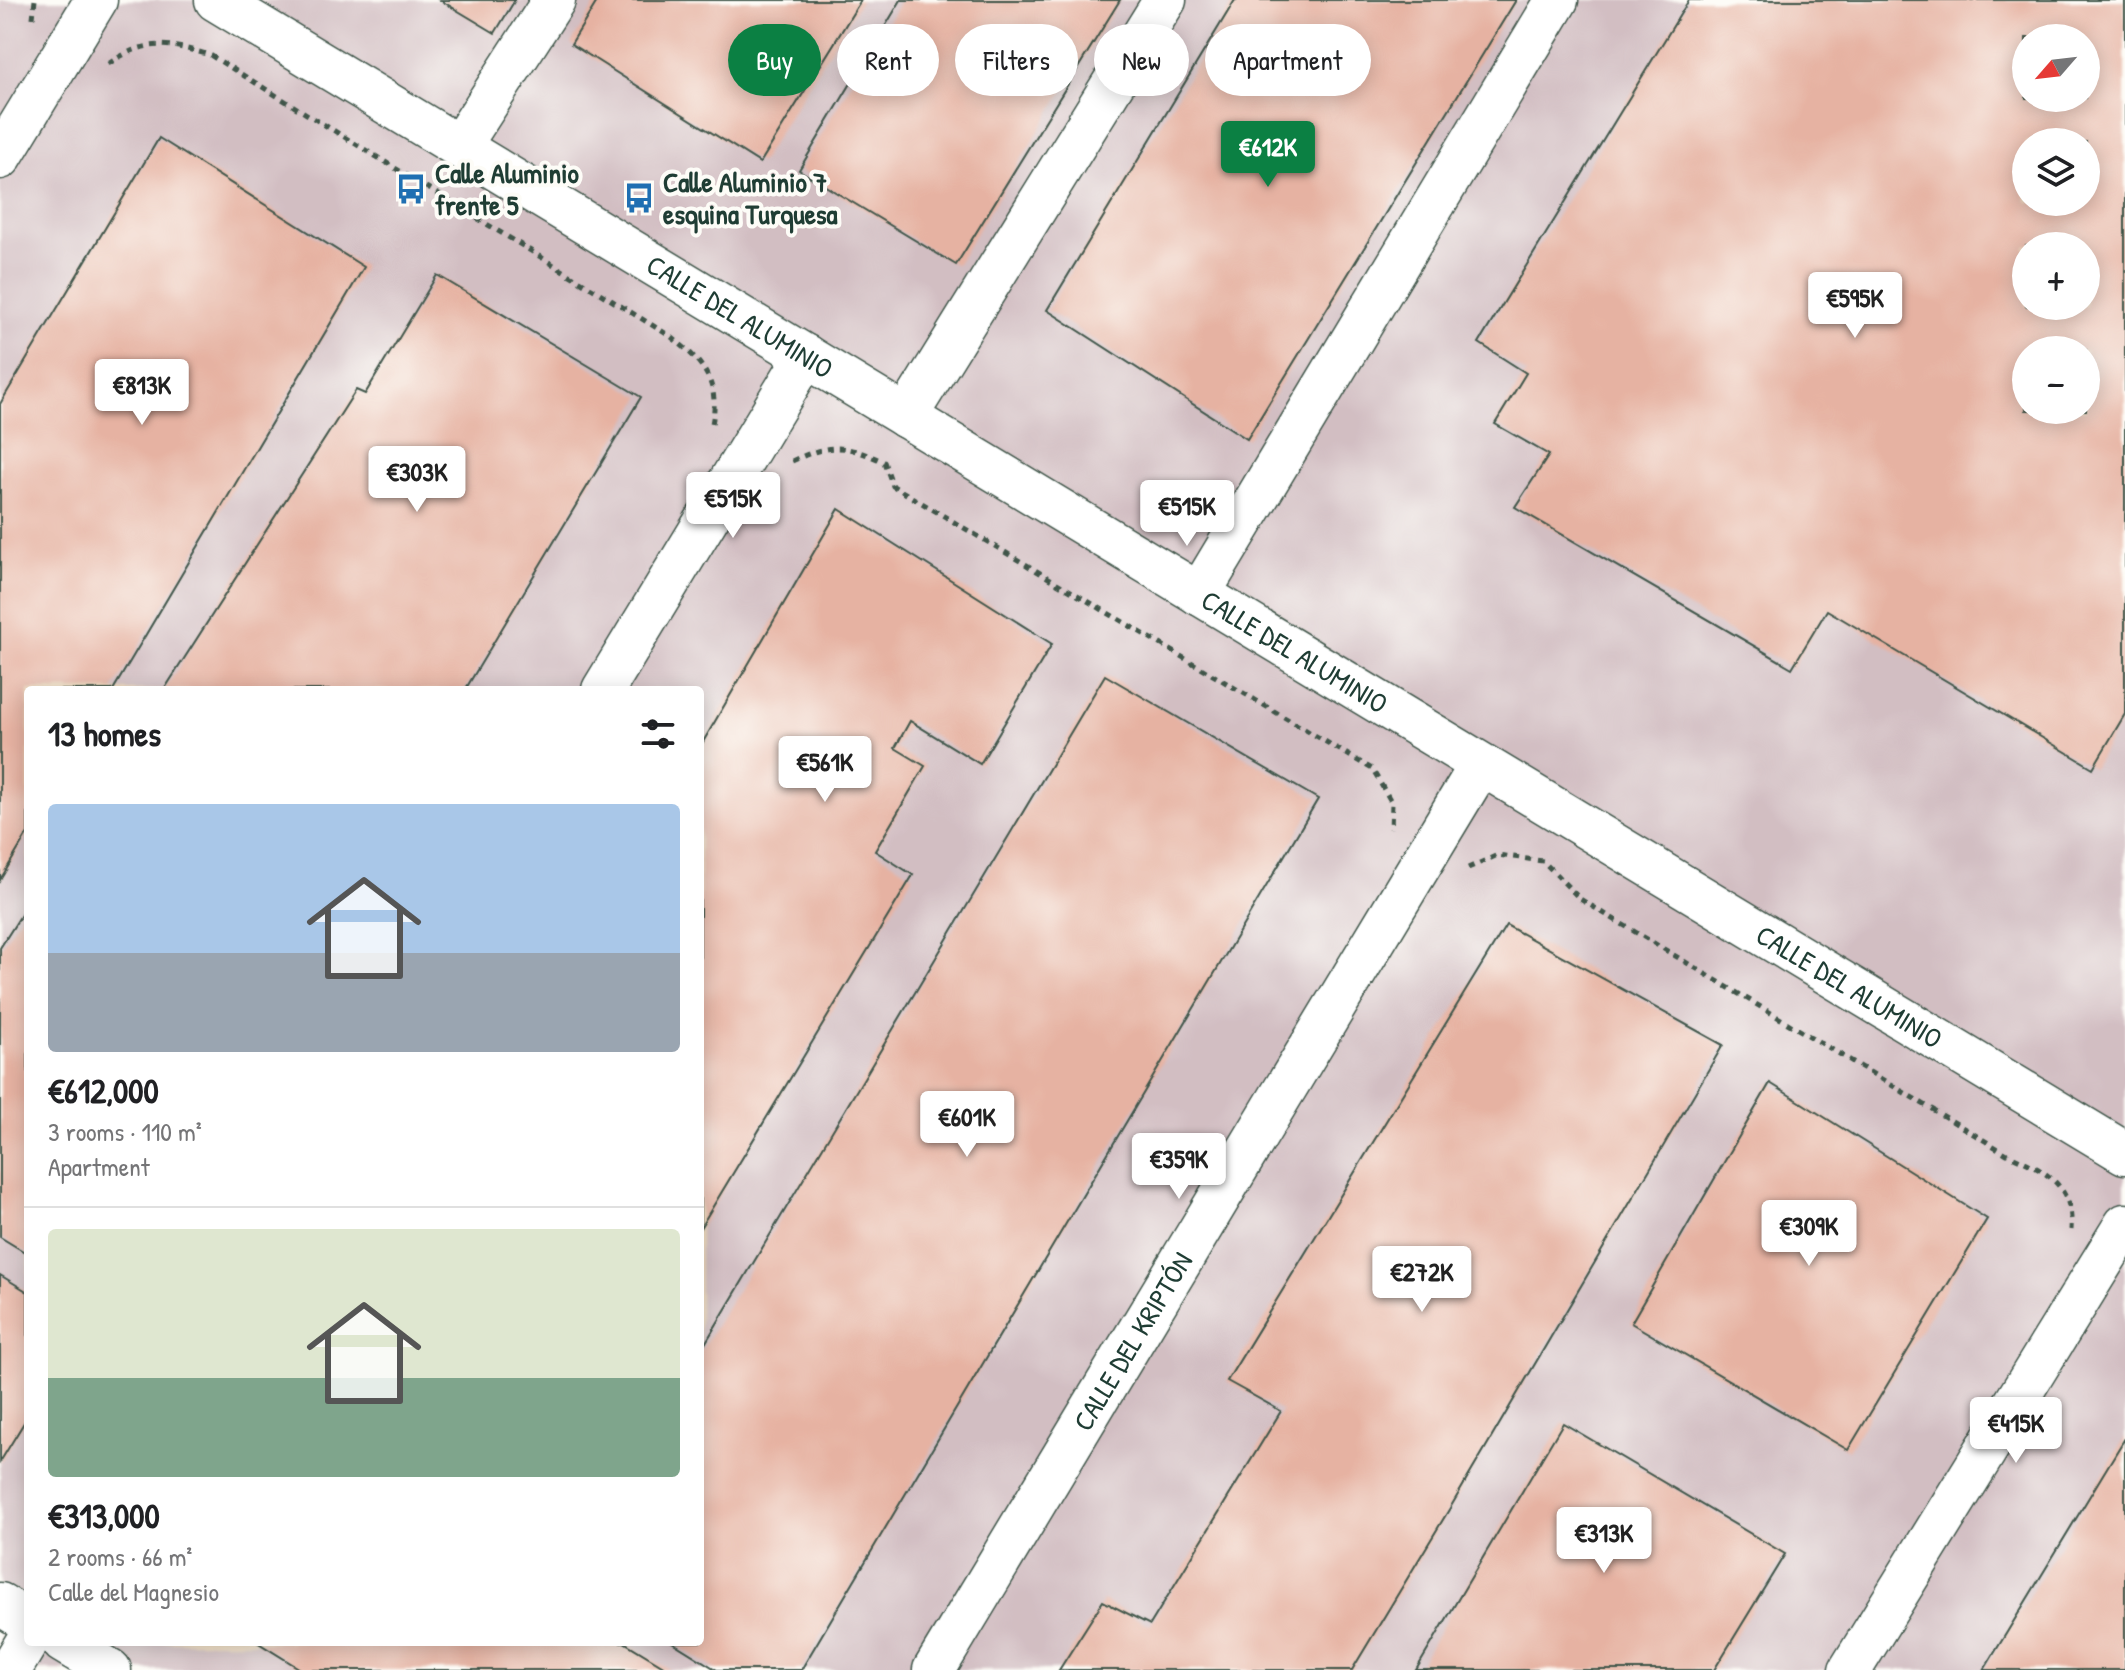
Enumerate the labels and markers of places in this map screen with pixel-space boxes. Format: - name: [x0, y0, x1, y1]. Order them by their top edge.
- pin: €612K: [1212, 121, 1324, 189]
- place label: Calle Aluminio frente 5: [435, 154, 580, 224]
- place label: Calle Aluminio 7 esquina Turquesa: [663, 163, 838, 234]
- bus stop icon: Calle Aluminio frente 5: [394, 172, 428, 206]
- bus stop icon: Calle Aluminio 7 esquina Turquesa: [622, 181, 656, 215]
- pin: €595K: [1799, 272, 1911, 340]
- pin: €813K: [86, 359, 198, 427]
- pin: €303K: [361, 446, 473, 514]
- pin: €515K: [677, 472, 789, 540]
- pin: €515K: [1131, 480, 1243, 548]
- pin: €561K: [769, 736, 881, 804]
- pin: €601K: [911, 1091, 1023, 1159]
- pin: €359K: [1123, 1133, 1235, 1201]
- pin: €309K: [1753, 1200, 1865, 1268]
- pin: €272K: [1366, 1246, 1478, 1314]
- pin: €415K: [1960, 1397, 2072, 1465]
- pin: €313K: [1548, 1507, 1660, 1575]

